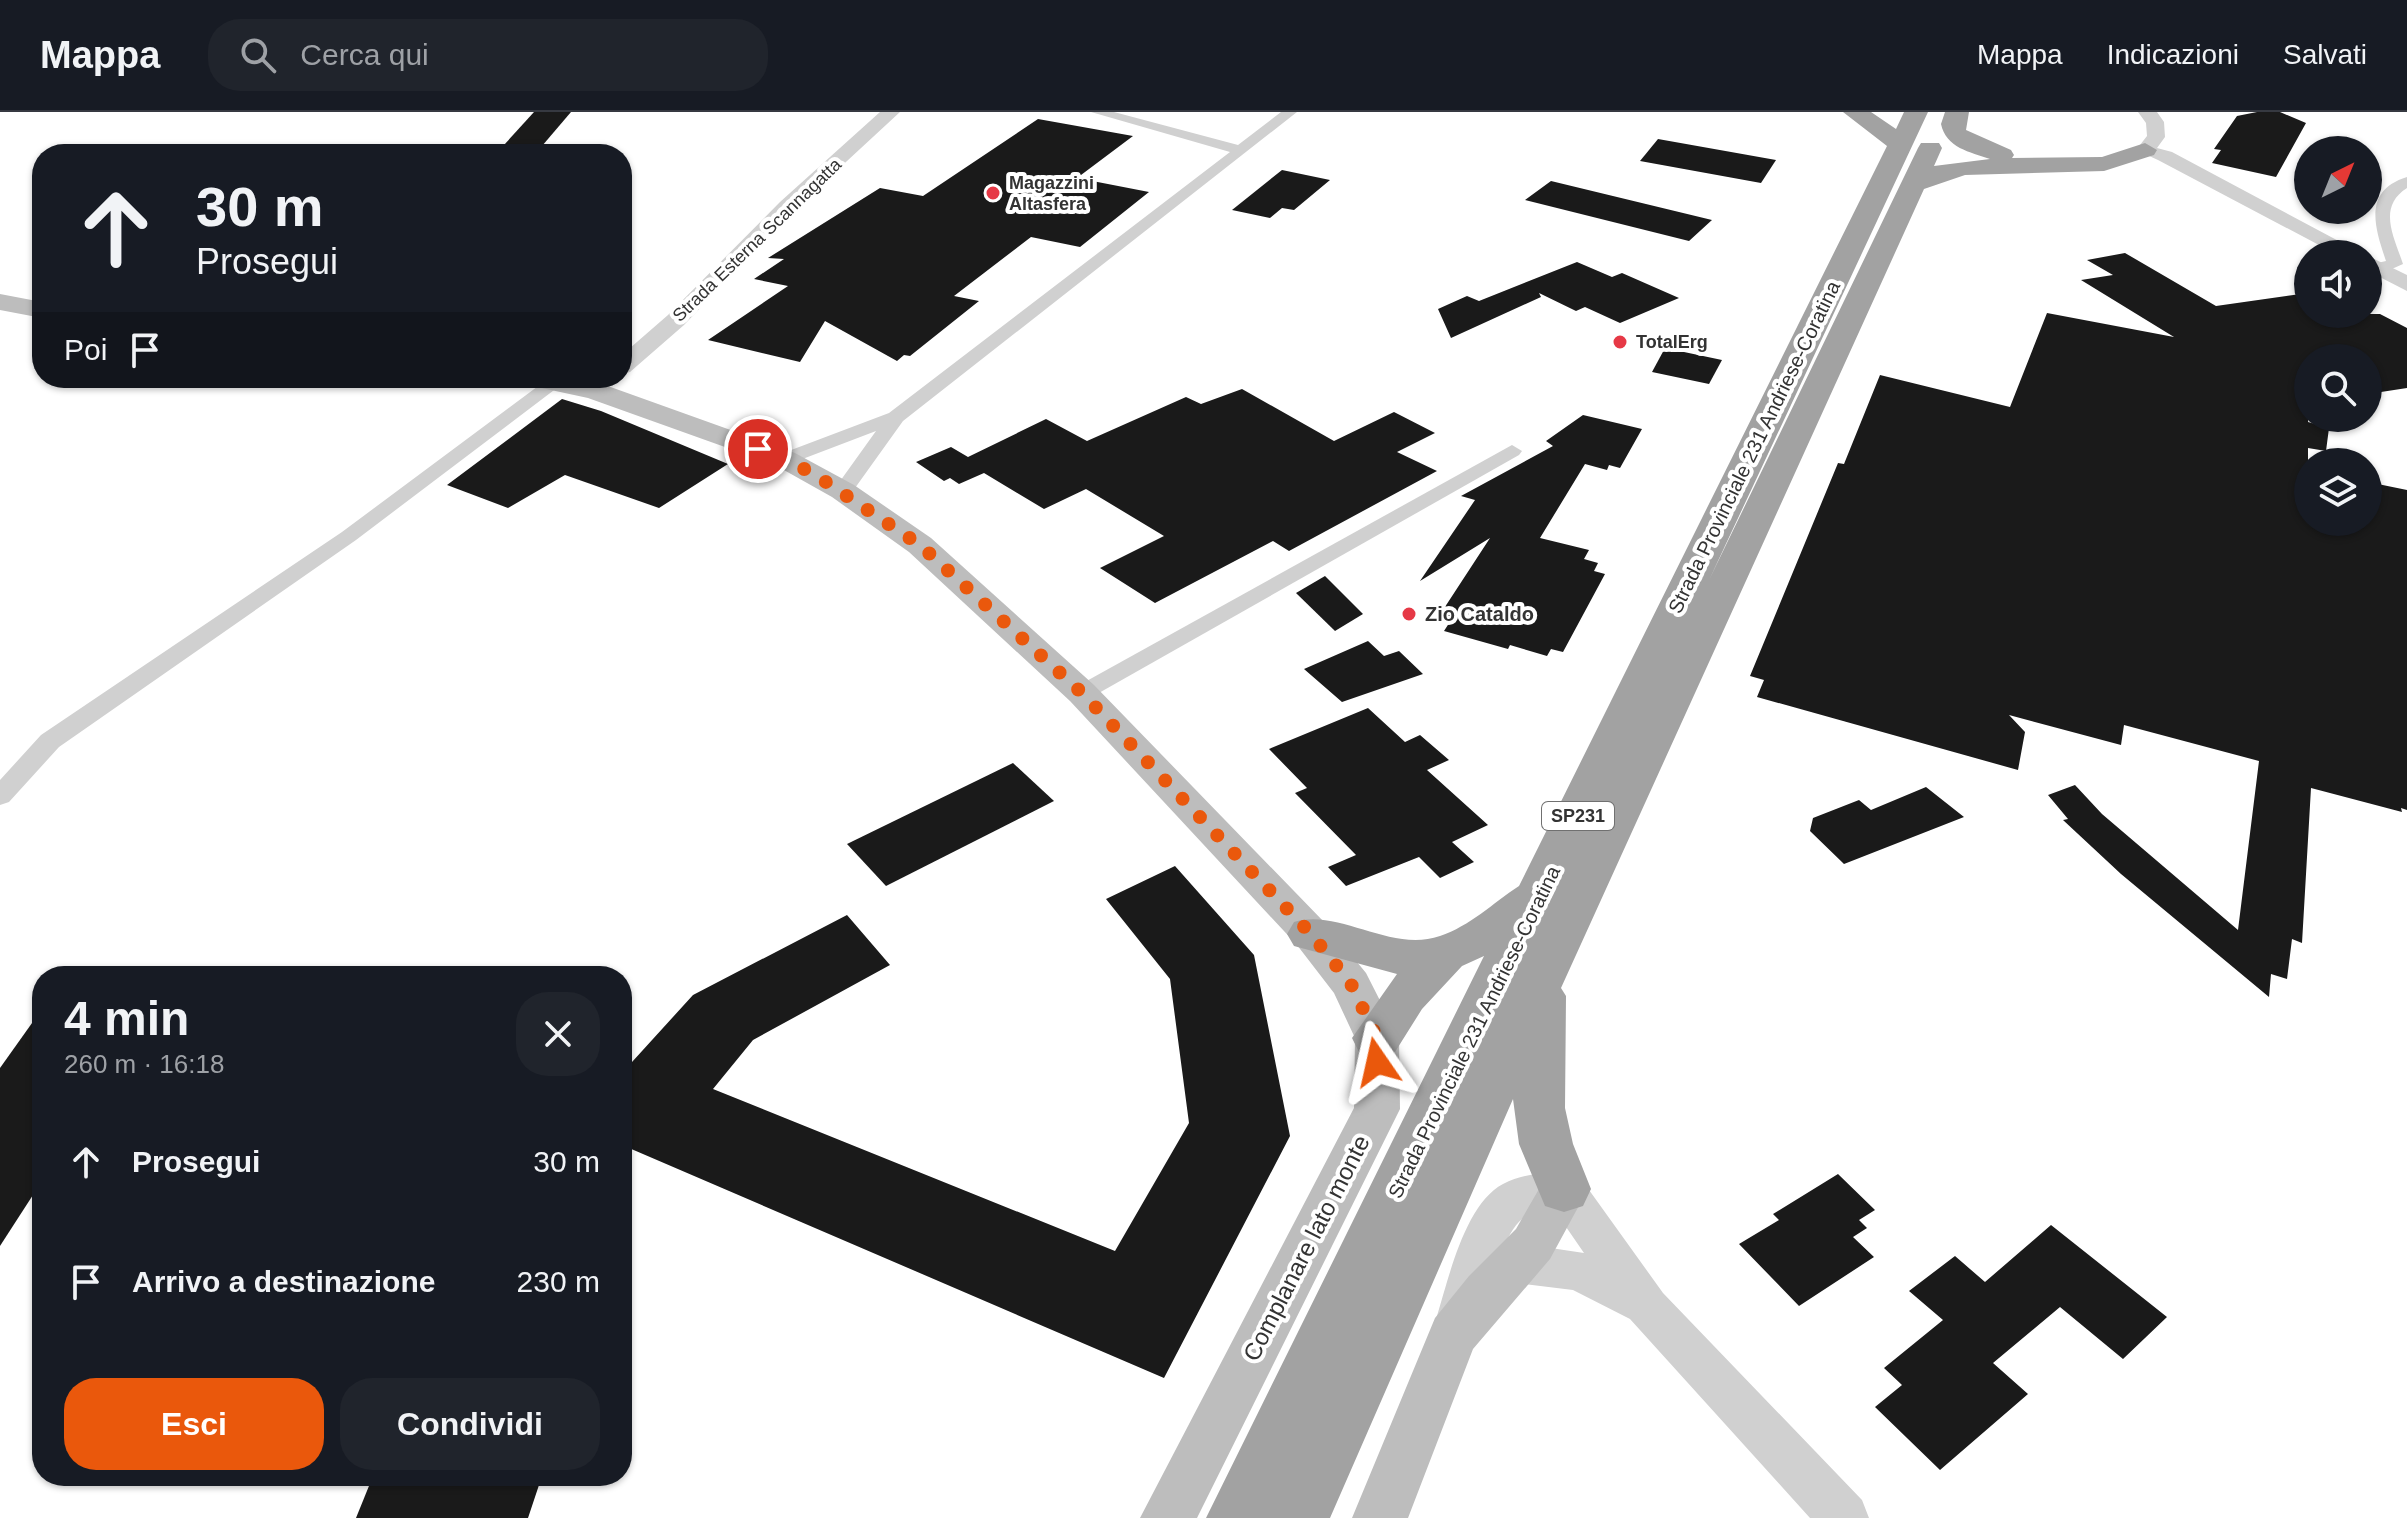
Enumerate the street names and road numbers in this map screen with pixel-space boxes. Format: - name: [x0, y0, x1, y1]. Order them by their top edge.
- street label: Strada Esterna Scannagatta: [669, 154, 846, 326]
- street label: Strada Provinciale 231 Andriese-Coratina: [1664, 277, 1845, 617]
- road number: SP231: [1542, 802, 1614, 830]
- street label: Strada Provinciale 231 Andriese-Coratina: [1384, 862, 1565, 1202]
- street label: Complanare lato monte: [1237, 1131, 1375, 1365]

